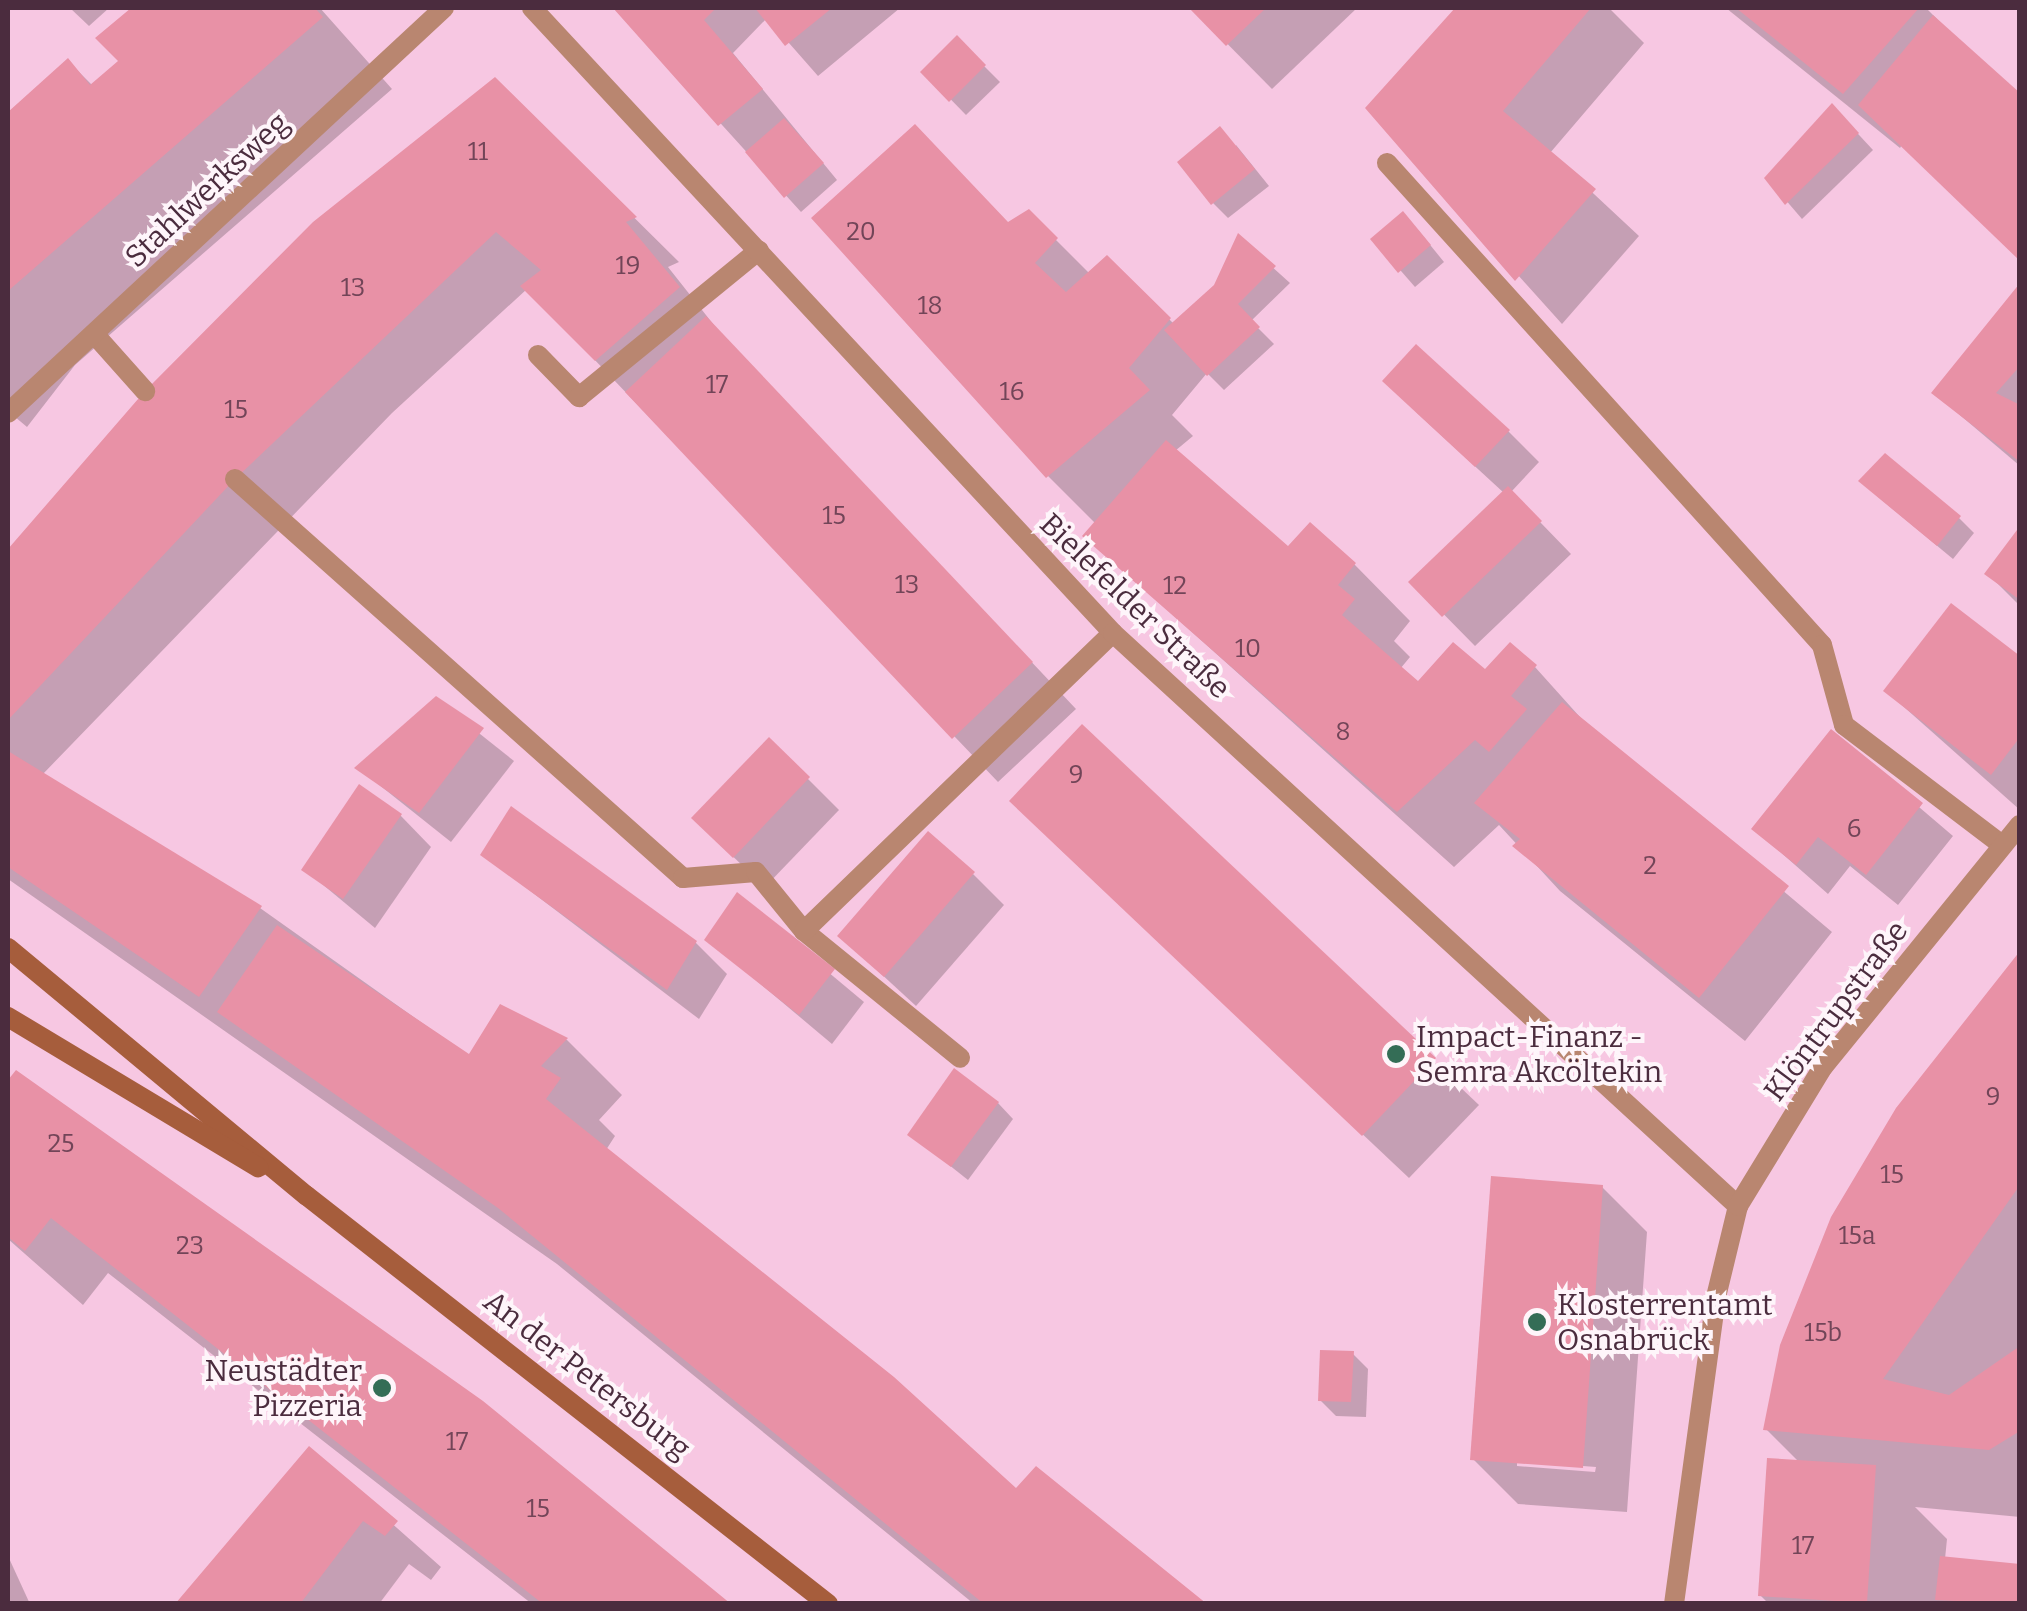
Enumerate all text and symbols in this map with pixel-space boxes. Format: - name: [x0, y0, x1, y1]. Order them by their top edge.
- street label: Stahlwerksweg: [118, 105, 296, 275]
- house number: 11: [468, 137, 488, 167]
- house number: 20: [846, 217, 876, 247]
- house number: 19: [616, 251, 640, 281]
- house number: 13: [341, 273, 365, 303]
- house number: 18: [917, 291, 943, 321]
- house number: 17: [706, 370, 728, 400]
- house number: 16: [1000, 377, 1024, 407]
- house number: 15: [224, 395, 248, 425]
- house number: 15: [822, 501, 846, 531]
- street label: Bielefelder Straße: [1032, 506, 1238, 706]
- house number: 13: [895, 570, 919, 600]
- house number: 12: [1163, 571, 1187, 601]
- house number: 10: [1235, 634, 1261, 664]
- house number: 8: [1335, 717, 1351, 747]
- house number: 9: [1069, 760, 1083, 790]
- house number: 6: [1847, 814, 1861, 844]
- house number: 2: [1643, 851, 1657, 881]
- street label: Klöntrupstraße: [1757, 914, 1915, 1108]
- place label: Impact-Finanz - Semra Akcöltekin: [1416, 1019, 1662, 1090]
- marker: Impact-Finanz - Semra Akcöltekin: [1385, 1043, 1407, 1065]
- house number: 9: [1986, 1082, 2000, 1112]
- house number: 25: [48, 1129, 74, 1159]
- house number: 15: [1880, 1160, 1904, 1190]
- house number: 15a: [1838, 1221, 1876, 1251]
- house number: 23: [176, 1231, 204, 1261]
- street label: An der Petersburg: [476, 1283, 698, 1467]
- place label: Klosterrentamt Osnabrück: [1557, 1287, 1773, 1358]
- marker: Klosterrentamt Osnabrück: [1526, 1311, 1548, 1333]
- house number: 15b: [1804, 1318, 1842, 1348]
- place label: Neustädter Pizzeria: [204, 1353, 362, 1424]
- marker: Neustädter Pizzeria: [371, 1377, 393, 1399]
- house number: 17: [446, 1427, 468, 1457]
- house number: 15: [526, 1494, 550, 1524]
- house number: 17: [1792, 1531, 1814, 1561]

